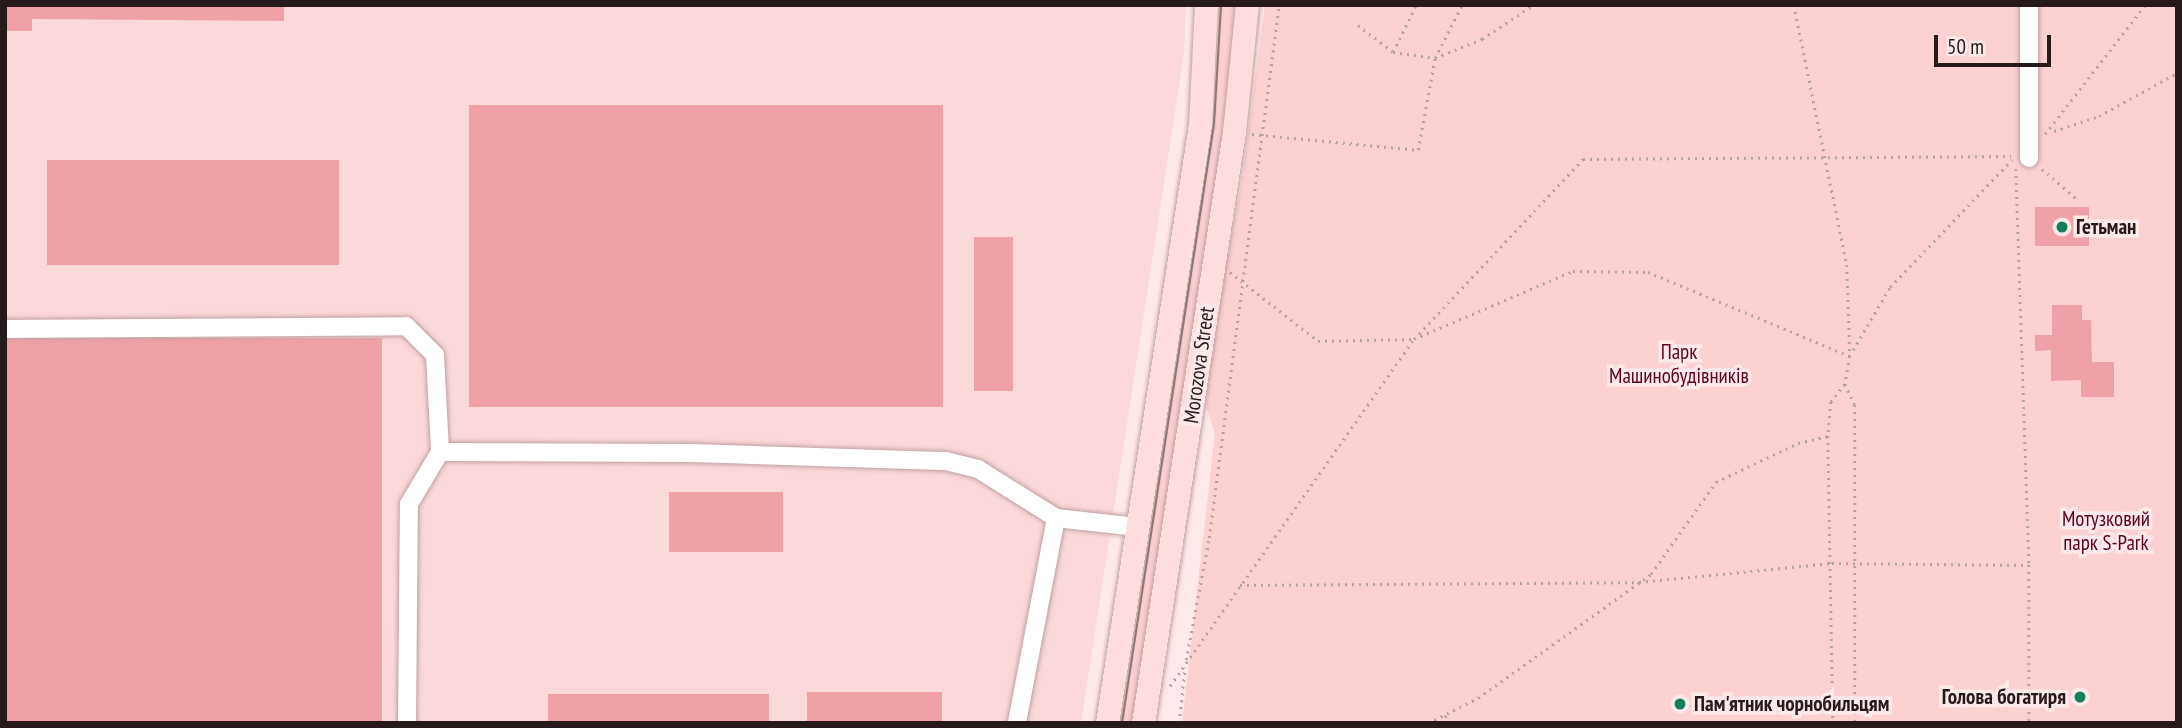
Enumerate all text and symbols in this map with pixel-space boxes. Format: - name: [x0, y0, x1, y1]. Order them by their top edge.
- scale bar: [1937, 21, 2054, 65]
- text: 50 m: [1947, 33, 1984, 60]
- place label: Гетьман: [2076, 214, 2136, 240]
- marker: Гетьман: [2054, 219, 2070, 235]
- street label: Morozova Street: [1178, 305, 1220, 425]
- park label: Парк Машинобудівників: [1609, 339, 1749, 389]
- park label: Мотузковий парк S-Park: [2062, 506, 2150, 556]
- place label: Голова богатиря: [1942, 684, 2066, 710]
- marker: Голова богатиря: [2072, 689, 2088, 705]
- place label: Пам'ятник чорнобильцям: [1694, 691, 1890, 717]
- marker: Пам'ятник чорнобильцям: [1672, 696, 1688, 712]

